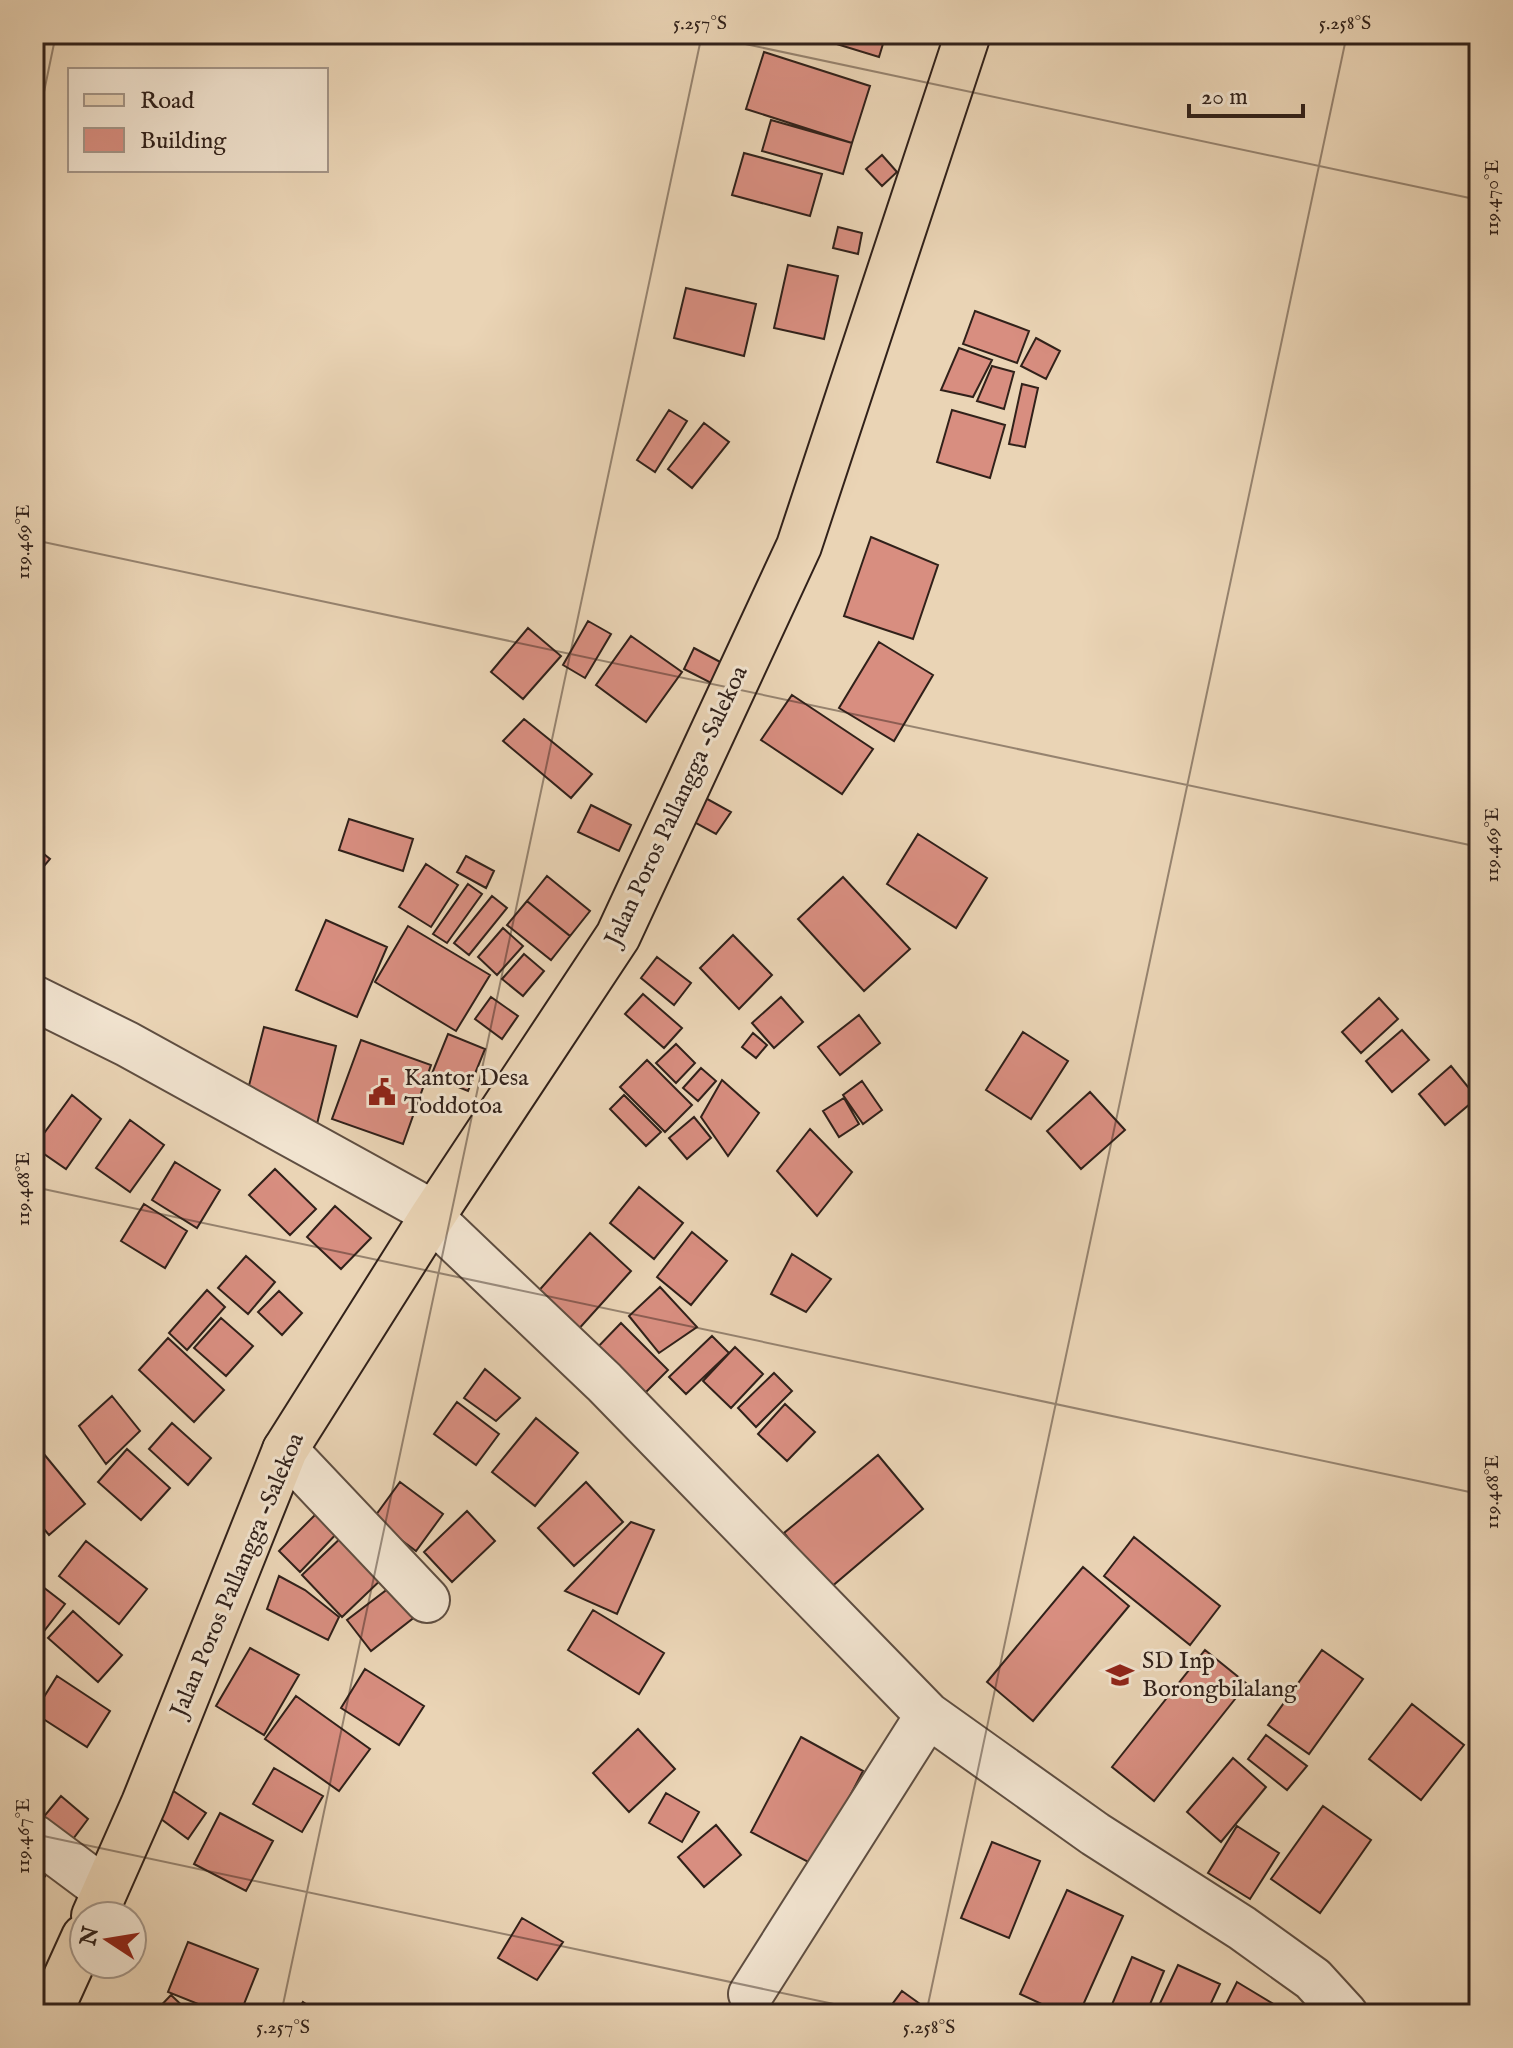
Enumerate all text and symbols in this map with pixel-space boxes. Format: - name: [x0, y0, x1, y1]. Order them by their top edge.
- text: 5.257°S: [673, 11, 727, 36]
- text: 5.258°S: [1319, 11, 1371, 36]
- legend: [68, 68, 328, 172]
- scale bar: [1189, 68, 1303, 118]
- text: 20 m: [1201, 82, 1248, 113]
- text: Road: [140, 86, 194, 117]
- text: Building: [140, 126, 227, 157]
- text: 119.470°E: [1480, 160, 1505, 236]
- text: 119.469°E: [11, 504, 36, 580]
- street label: Jalan Poros Pallangga -Salekoa: [597, 660, 756, 954]
- text: 119.469°E: [1480, 807, 1505, 883]
- place label: Kantor Desa Toddotoa: [404, 1063, 529, 1122]
- public building icon: Kantor Desa Toddotoa: [367, 1077, 397, 1107]
- text: 119.468°E: [11, 1152, 36, 1226]
- street label: Jalan Poros Pallangga -Salekoa: [163, 1428, 312, 1724]
- text: 119.468°E: [1480, 1455, 1505, 1529]
- place label: SD Inp Borongbilalang: [1142, 1646, 1298, 1705]
- school or university icon: SD Inp Borongbilalang: [1105, 1660, 1135, 1690]
- text: 119.467°E: [11, 1798, 36, 1874]
- north arrow: [68, 1900, 148, 1980]
- text: N: [75, 1924, 106, 1949]
- text: 5.257°S: [256, 2015, 310, 2040]
- text: 5.258°S: [903, 2015, 955, 2040]

